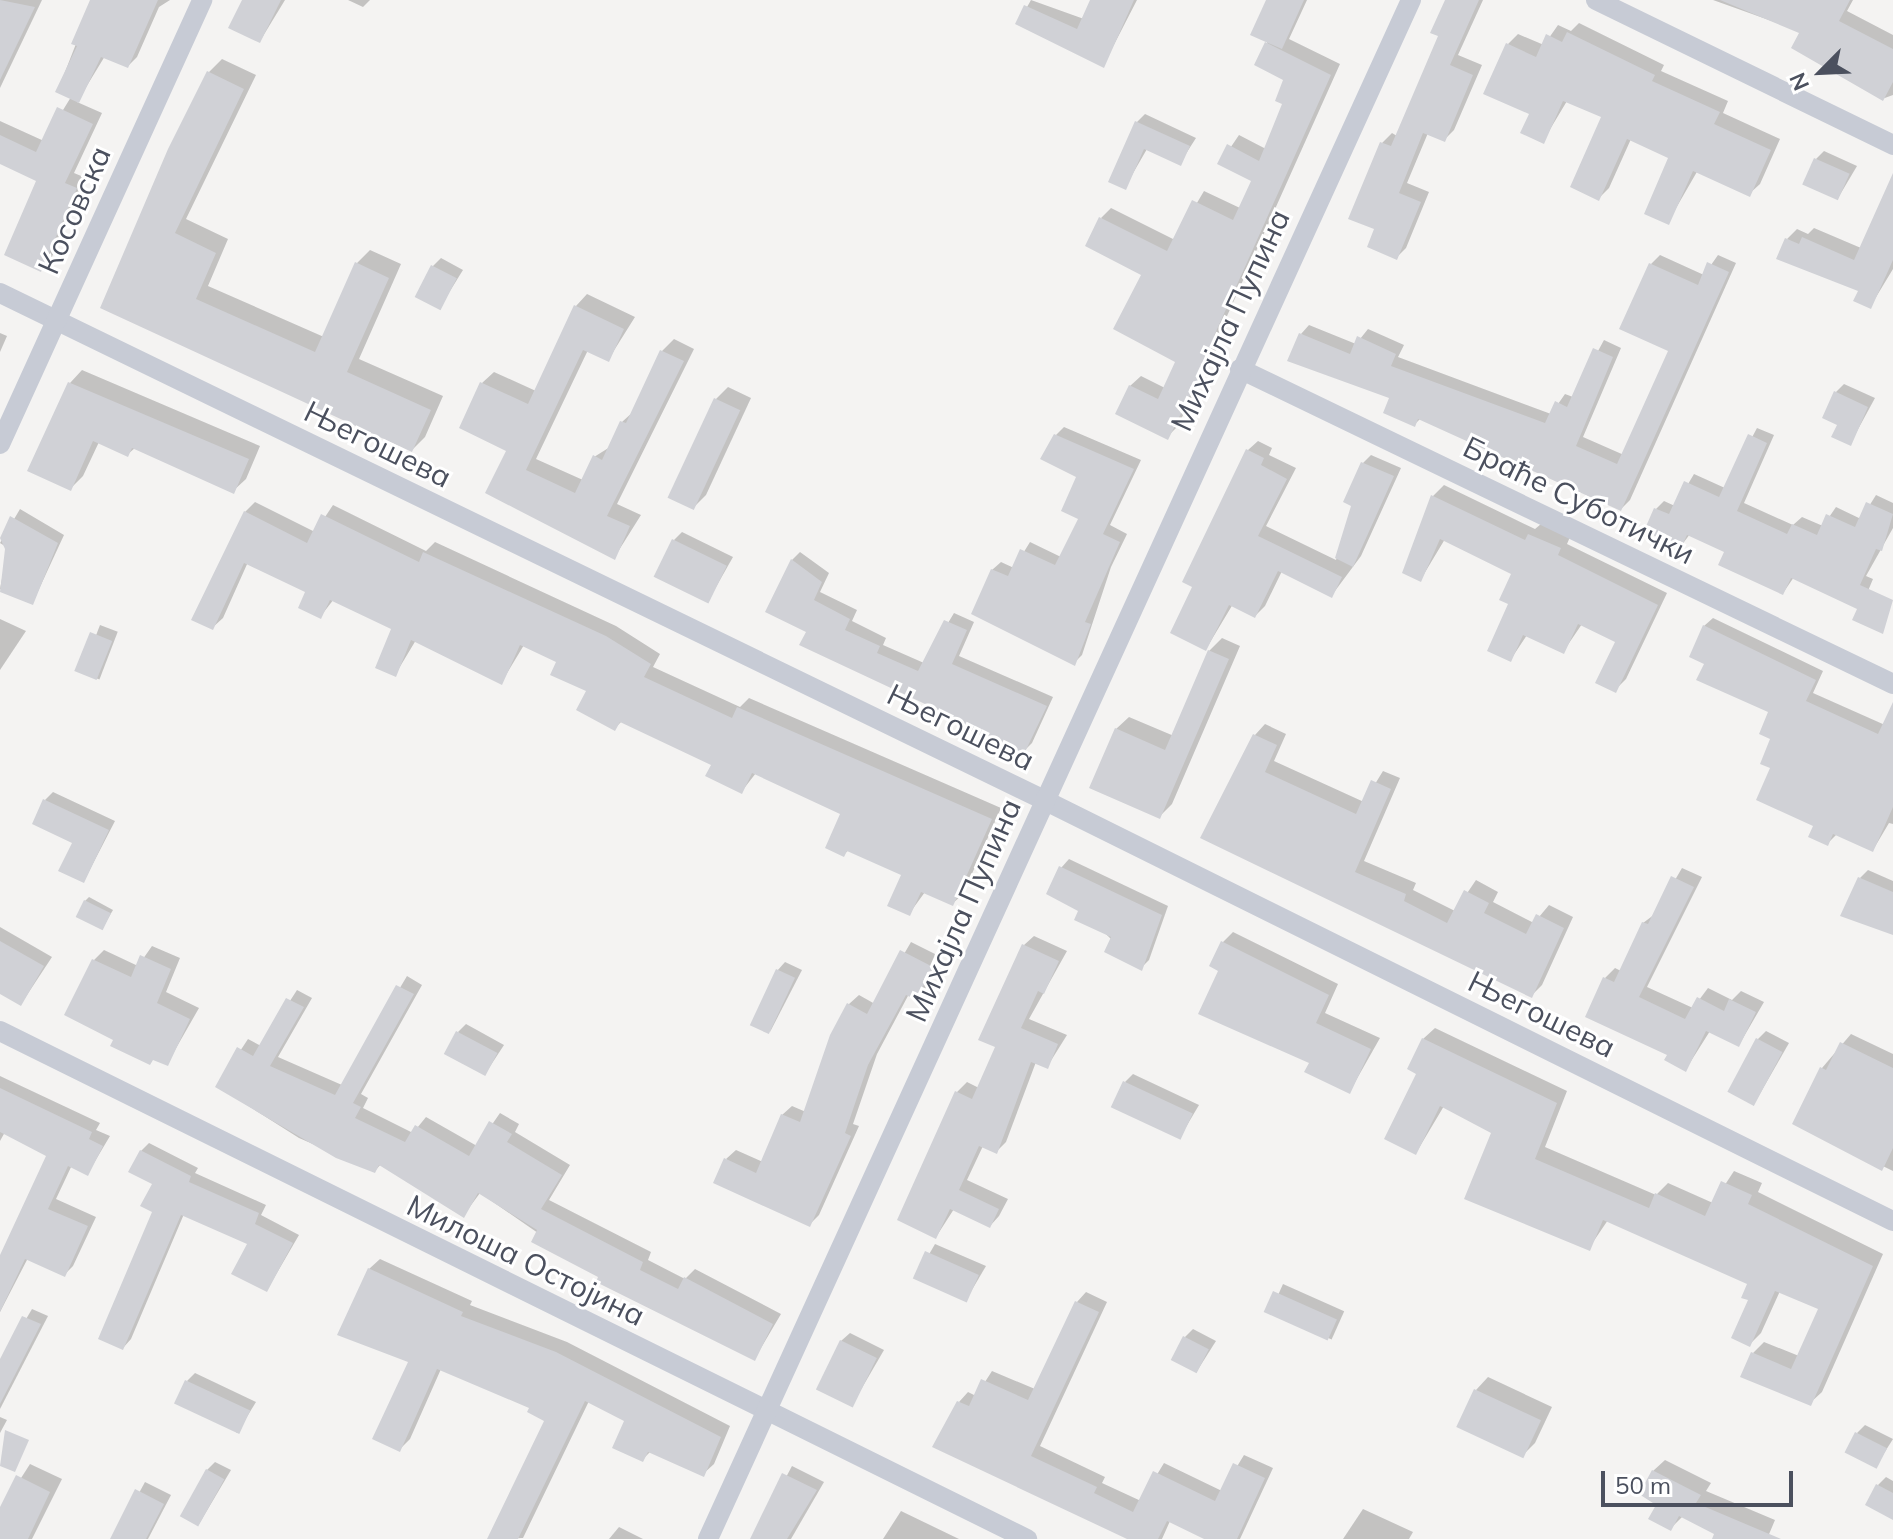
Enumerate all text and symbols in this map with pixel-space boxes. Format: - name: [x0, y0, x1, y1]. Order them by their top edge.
- north arrow: [1781, 32, 1861, 112]
- text: N: [1783, 68, 1815, 95]
- street label: Косовска: [30, 141, 118, 279]
- street label: Михајла Пупина: [1163, 203, 1297, 437]
- street label: Његошева: [299, 393, 457, 495]
- street label: Браће Суботички: [1458, 428, 1700, 572]
- street label: Његошева: [882, 676, 1040, 778]
- street label: Михајла Пупина: [898, 793, 1028, 1027]
- street label: Његошева: [1463, 963, 1621, 1065]
- street label: Милоша Остојина: [401, 1187, 651, 1333]
- scale bar: [1605, 1455, 1797, 1505]
- text: 50 m: [1615, 1470, 1671, 1500]

